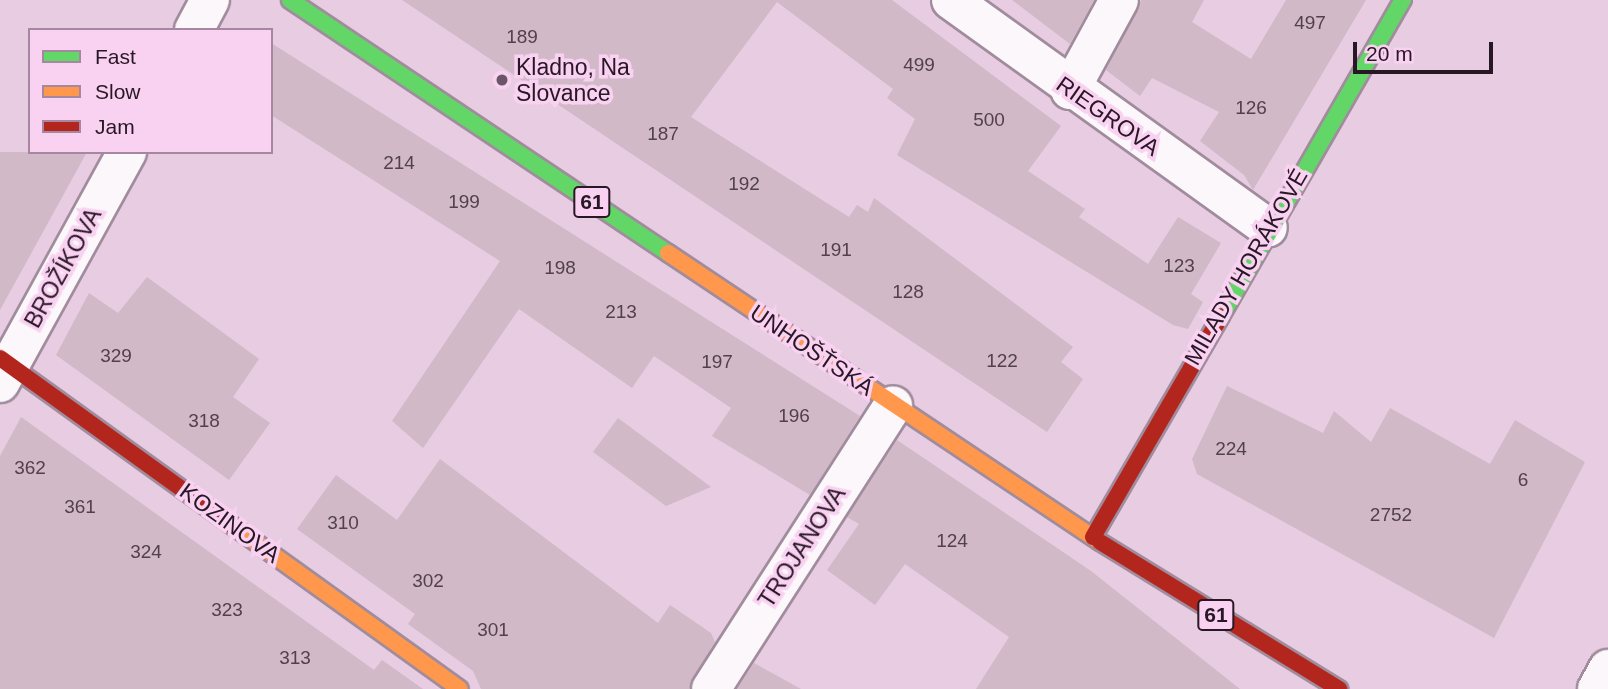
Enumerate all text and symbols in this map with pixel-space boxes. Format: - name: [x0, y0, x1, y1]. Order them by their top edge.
- house number: 497: [1294, 12, 1326, 34]
- house number: 189: [506, 26, 538, 48]
- legend: [28, 28, 273, 154]
- scale bar: [1356, 28, 1496, 72]
- text: 20 m: [1366, 42, 1413, 65]
- text: Fast: [95, 45, 136, 68]
- place label: Kladno, Na Slovance: [516, 53, 630, 107]
- house number: 499: [903, 54, 935, 76]
- street label: RIEGROVA: [1051, 70, 1165, 162]
- marker: Kladno, Na Slovance: [494, 72, 510, 88]
- text: Slow: [95, 80, 141, 103]
- house number: 126: [1235, 97, 1267, 119]
- house number: 500: [973, 109, 1005, 131]
- text: Jam: [95, 115, 135, 138]
- house number: 187: [647, 123, 679, 145]
- house number: 214: [383, 152, 415, 174]
- street label: MILADY HORÁKOVÉ: [1178, 164, 1314, 370]
- house number: 192: [728, 173, 760, 195]
- road number: 61: [573, 184, 611, 220]
- house number: 199: [448, 191, 480, 213]
- street label: BROŽÍKOVA: [19, 203, 107, 333]
- house number: 191: [820, 239, 852, 261]
- house number: 123: [1163, 255, 1195, 277]
- house number: 198: [544, 257, 576, 279]
- house number: 128: [892, 281, 924, 303]
- street label: UNHOŠŤSKÁ: [745, 299, 879, 401]
- house number: 213: [605, 301, 637, 323]
- house number: 329: [100, 345, 132, 367]
- house number: 122: [986, 350, 1018, 372]
- house number: 197: [701, 351, 733, 373]
- house number: 196: [778, 405, 810, 427]
- house number: 318: [188, 410, 220, 432]
- house number: 224: [1215, 438, 1247, 460]
- house number: 362: [14, 457, 46, 479]
- house number: 6: [1518, 469, 1528, 491]
- street label: KOZINOVA: [175, 477, 285, 569]
- street label: TROJANOVA: [753, 481, 851, 613]
- house number: 361: [64, 496, 96, 518]
- house number: 2752: [1370, 504, 1412, 526]
- house number: 310: [327, 512, 359, 534]
- house number: 124: [936, 530, 968, 552]
- house number: 324: [130, 541, 162, 563]
- house number: 302: [412, 570, 444, 592]
- road number: 61: [1197, 598, 1235, 632]
- house number: 323: [211, 599, 243, 621]
- house number: 301: [477, 619, 509, 641]
- house number: 313: [279, 647, 311, 669]

